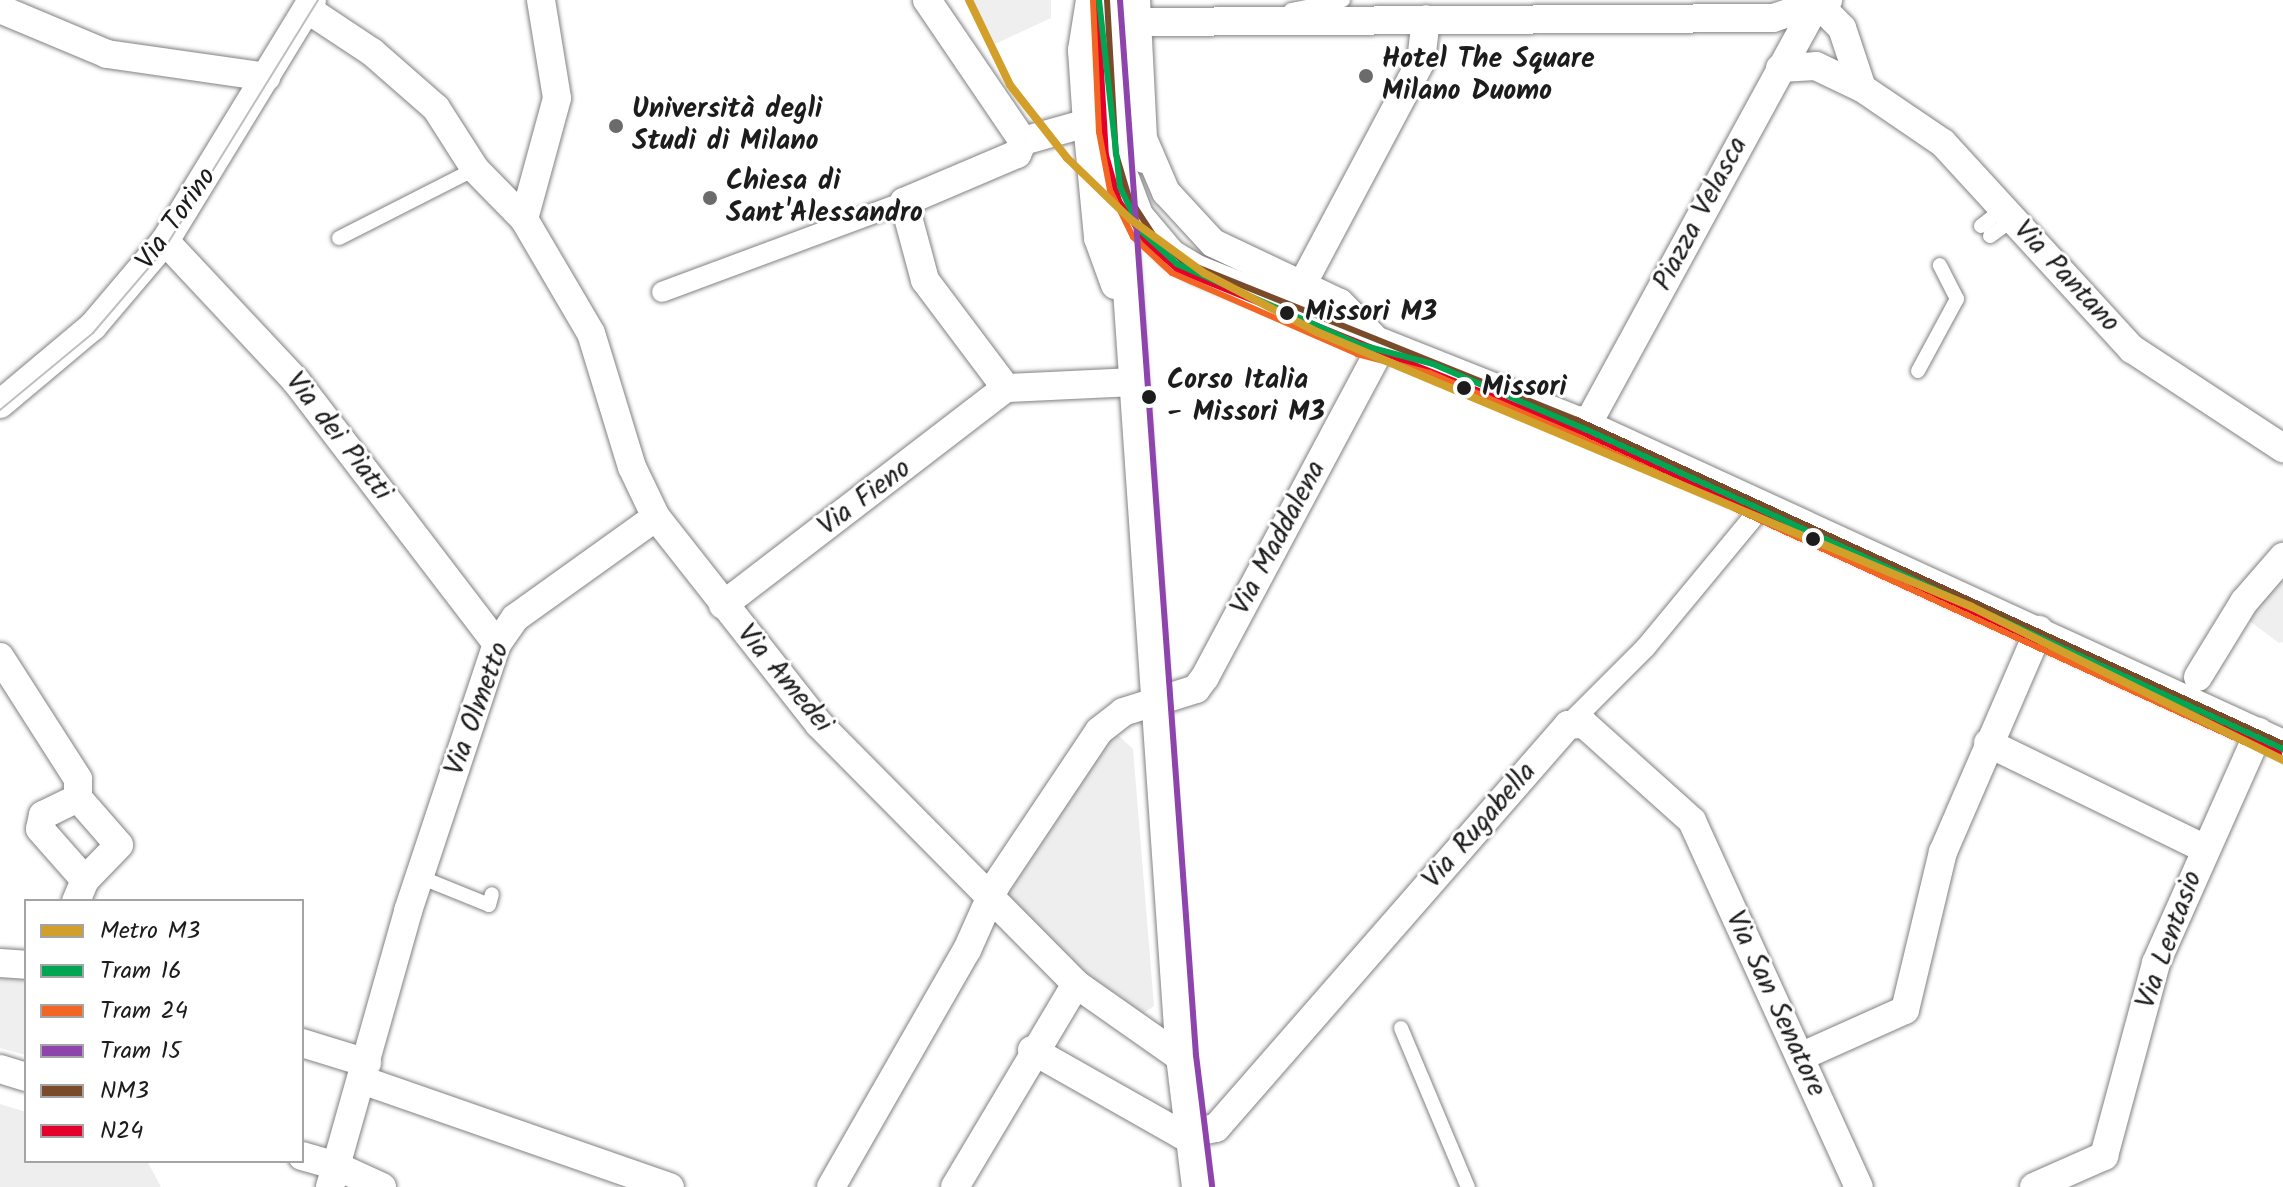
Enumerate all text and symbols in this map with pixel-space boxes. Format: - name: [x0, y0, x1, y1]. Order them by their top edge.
- place label: Hotel The Square Milano Duomo: [1382, 43, 1595, 109]
- marker: Hotel The Square Milano Duomo: [1357, 67, 1375, 85]
- place label: Università degli Studi di Milano: [632, 93, 822, 159]
- marker: Università degli Studi di Milano: [607, 117, 625, 135]
- street label: Piazza Velasca: [1646, 132, 1756, 296]
- street label: Via Torino: [130, 161, 224, 277]
- place label: Chiesa di Sant'Alessandro: [726, 165, 923, 231]
- marker: Chiesa di Sant'Alessandro: [701, 189, 719, 207]
- street label: Via Pantano: [2006, 214, 2126, 340]
- place label: Missori M3: [1305, 296, 1437, 330]
- marker: Missori M3: [1276, 302, 1298, 324]
- place label: Corso Italia - Missori M3: [1167, 364, 1325, 430]
- street label: Via dei Piatti: [277, 366, 399, 508]
- place label: Missori: [1482, 371, 1567, 405]
- marker: Missori: [1453, 377, 1475, 399]
- marker: Corso Italia - Missori M3: [1138, 386, 1160, 408]
- street label: Via Fieno: [812, 452, 918, 544]
- street label: Via Maddalena: [1224, 455, 1334, 621]
- unlabelled marker: [1805, 531, 1821, 547]
- street label: Via Amedei: [729, 618, 839, 740]
- street label: Via Olmetto: [438, 638, 518, 780]
- street label: Via Rugabella: [1416, 756, 1544, 896]
- street label: Via Lentasio: [2130, 867, 2210, 1013]
- legend: [24, 899, 304, 1163]
- street label: Via San Senatore: [1717, 906, 1833, 1102]
- text: Metro M3: [100, 912, 200, 951]
- text: Tram 16: [100, 952, 182, 991]
- text: Tram 24: [100, 992, 188, 1031]
- text: Tram 15: [100, 1032, 181, 1071]
- text: NM3: [100, 1072, 149, 1111]
- text: N24: [100, 1112, 143, 1151]

